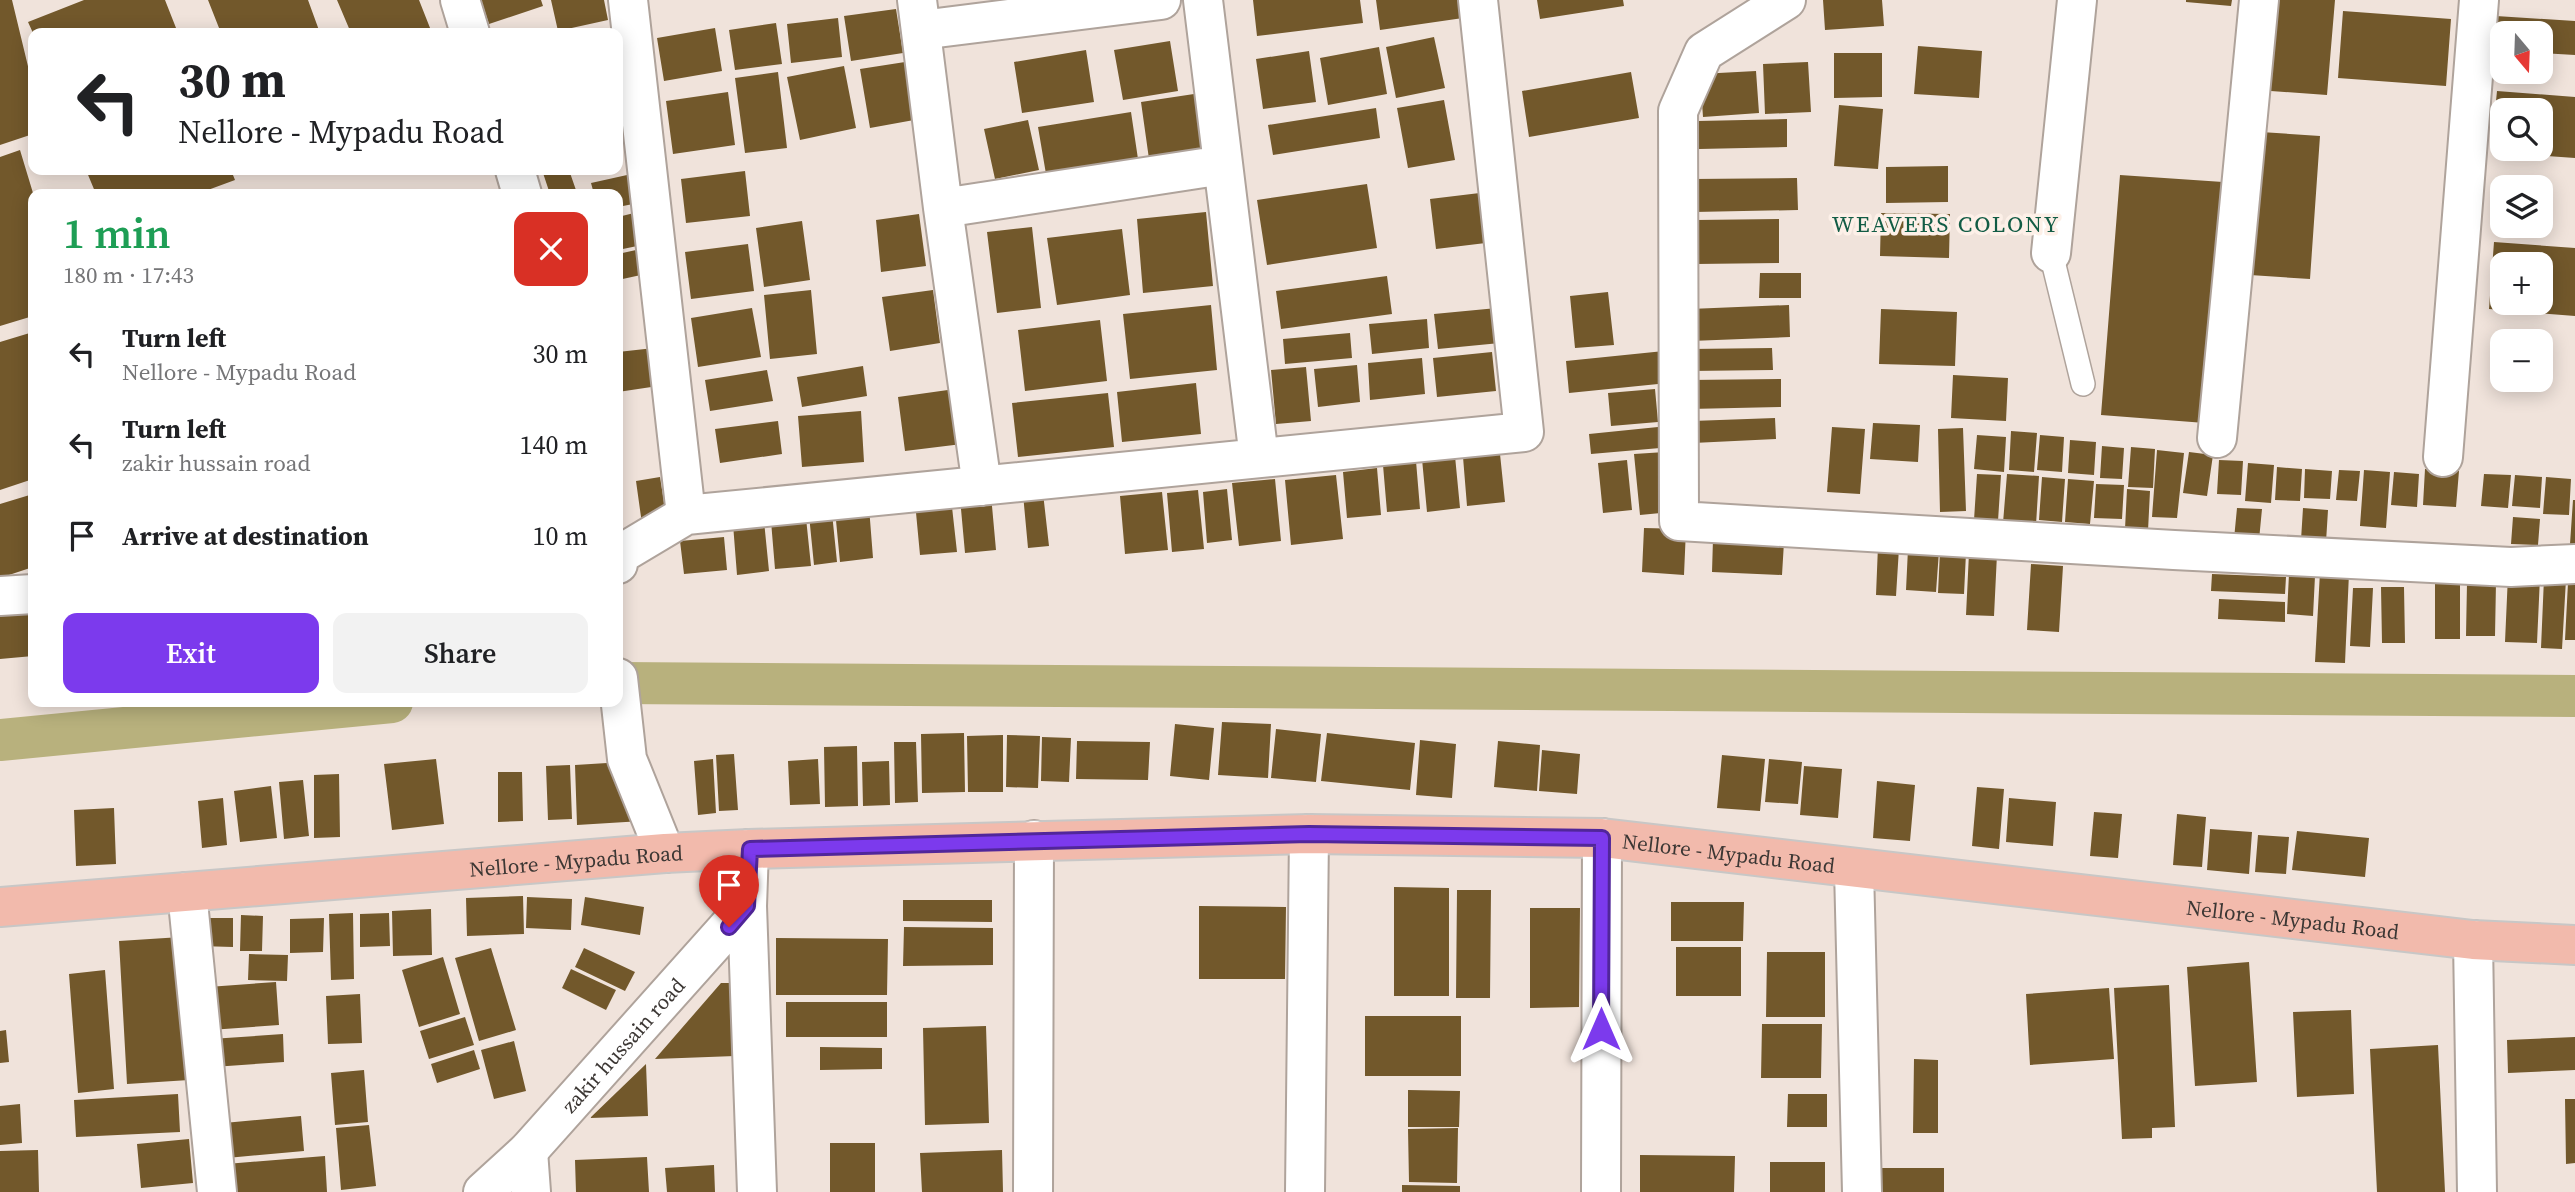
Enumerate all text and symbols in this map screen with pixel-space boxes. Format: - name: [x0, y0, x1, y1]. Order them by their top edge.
- north arrow: [2490, 21, 2553, 84]
- map controls: [2490, 21, 2553, 392]
- text: 30 m: [178, 46, 286, 113]
- icon: left: [63, 56, 154, 147]
- button: search: [2490, 98, 2553, 161]
- text: Nellore - Mypadu Road: [178, 110, 504, 154]
- button: layers: [2490, 175, 2553, 238]
- text: 1 min: [63, 204, 171, 262]
- district label: WEAVERS COLONY: [1832, 208, 2060, 240]
- button: close: [514, 212, 588, 286]
- button: +: [2490, 252, 2553, 315]
- text: 180 m · 17:43: [63, 259, 194, 291]
- text: Turn left: [122, 320, 226, 356]
- button: −: [2490, 329, 2553, 392]
- icon: left: [63, 335, 101, 373]
- text: 30 m: [533, 336, 588, 372]
- text: Nellore - Mypadu Road: [122, 356, 356, 388]
- text: Turn left: [122, 411, 226, 447]
- icon: left: [63, 426, 101, 464]
- text: 140 m: [520, 427, 588, 463]
- text: zakir hussain road: [122, 447, 311, 479]
- icon: arrive: [63, 517, 101, 555]
- text: Arrive at destination: [122, 518, 369, 554]
- text: 10 m: [533, 518, 588, 554]
- button: Exit: [63, 613, 319, 693]
- button: Share: [333, 613, 588, 693]
- street label: Nellore - Mypadu Road: [1621, 826, 1837, 880]
- street label: Nellore - Mypadu Road: [468, 838, 684, 883]
- pin: [699, 855, 759, 927]
- icon: arrive: [710, 866, 748, 904]
- street label: Nellore - Mypadu Road: [2185, 892, 2401, 946]
- street label: zakir hussain road: [554, 971, 691, 1119]
- position arrow: [1564, 992, 1638, 1066]

